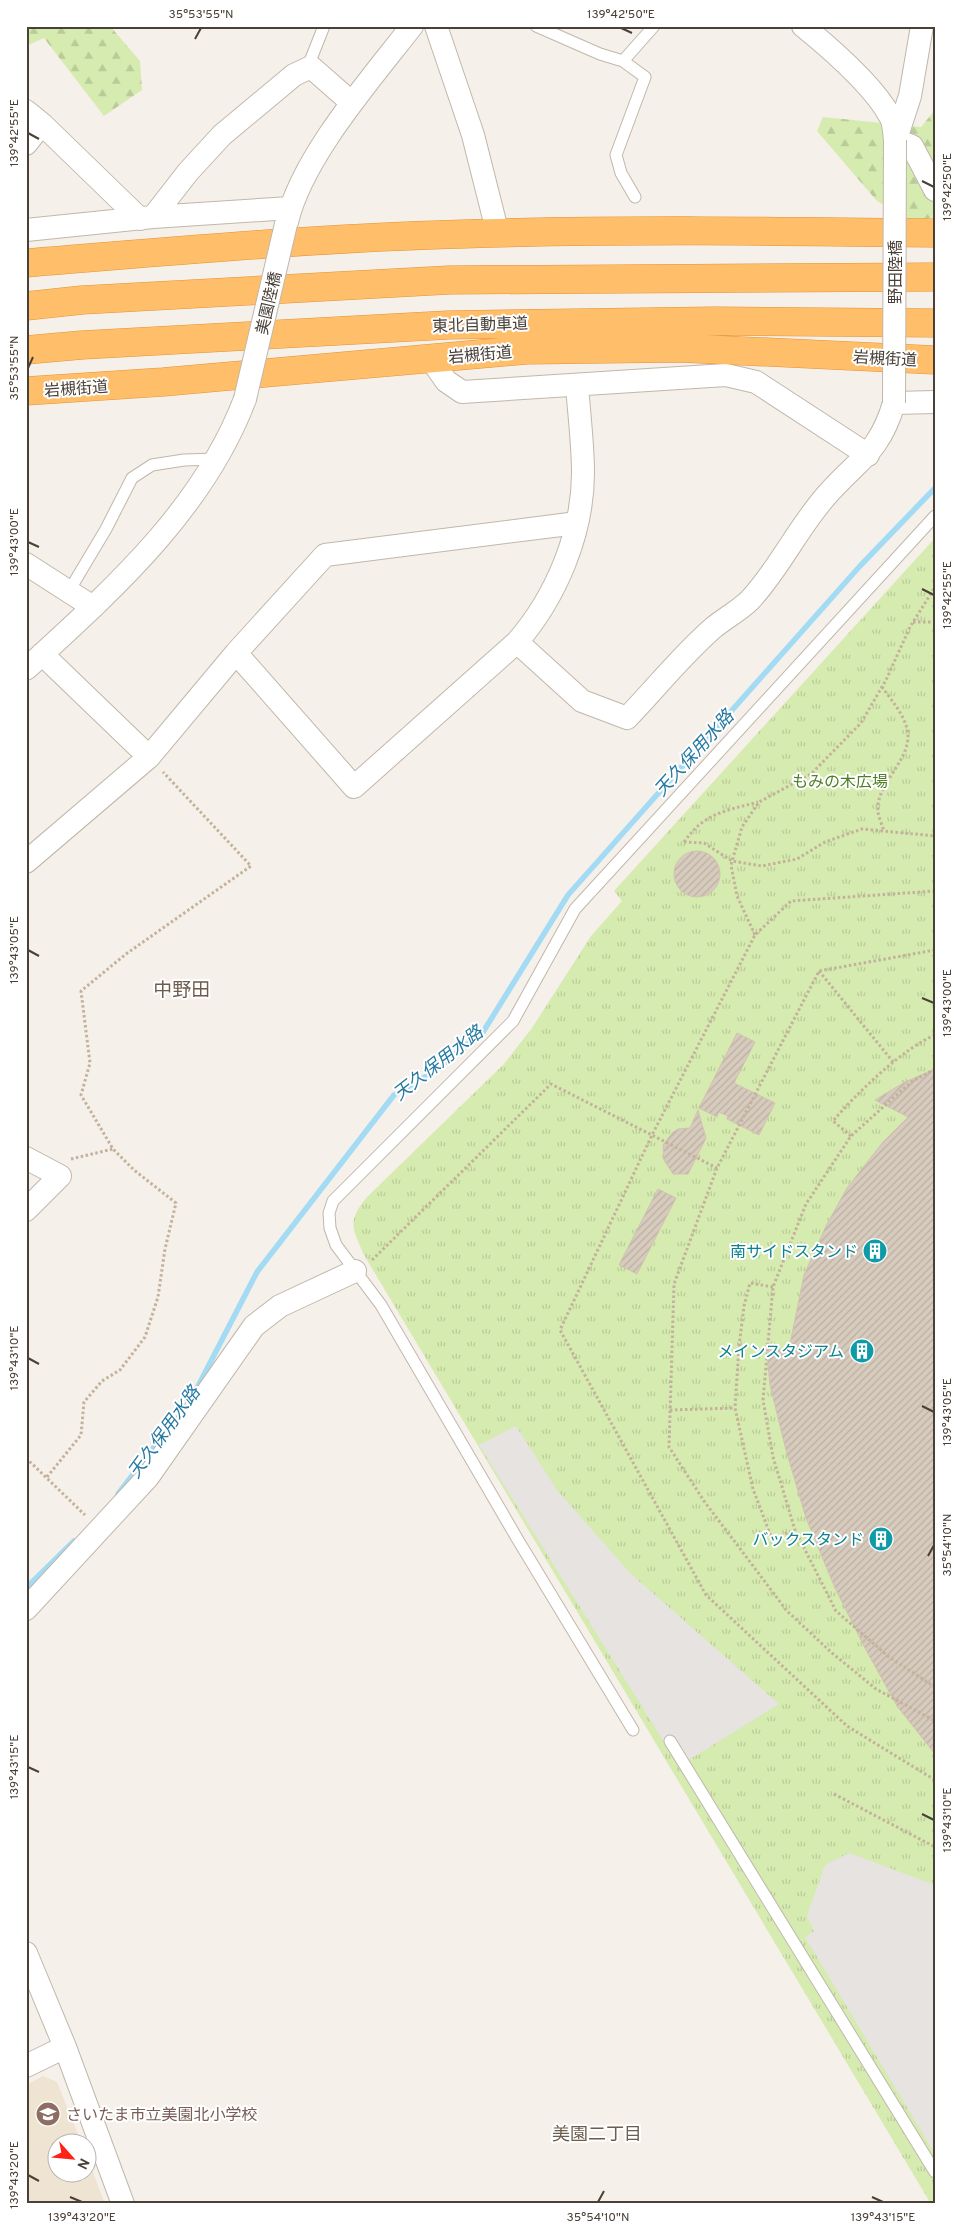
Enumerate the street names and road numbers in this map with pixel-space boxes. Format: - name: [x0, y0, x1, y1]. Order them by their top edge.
- street label: 野田陸橋: [887, 240, 907, 304]
- street label: 美園陸橋: [253, 270, 287, 337]
- street label: 東北自動車道: [432, 314, 528, 338]
- street label: 岩槻街道: [447, 343, 513, 369]
- street label: 岩槻街道: [852, 348, 917, 372]
- street label: 岩槻街道: [44, 378, 109, 402]

